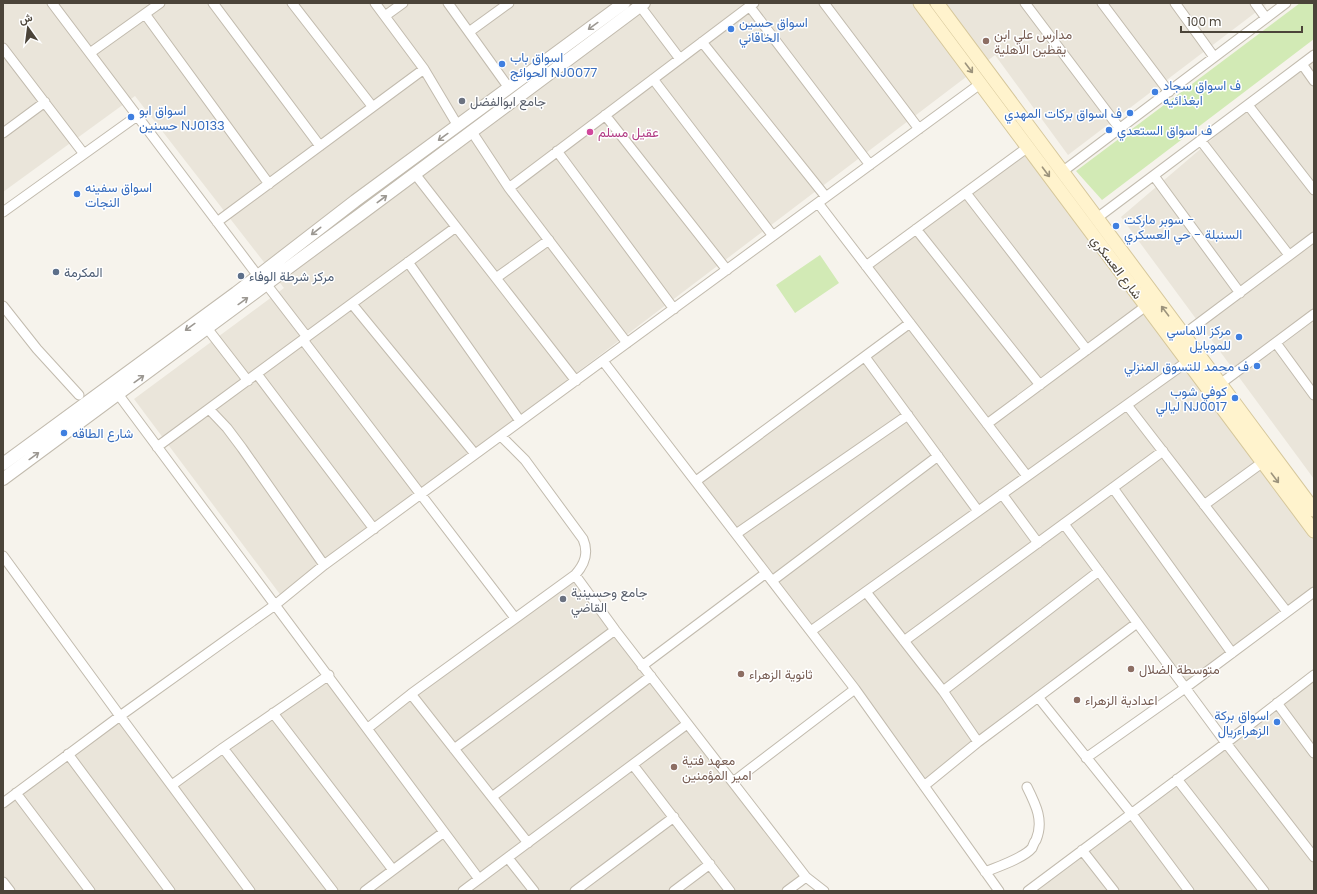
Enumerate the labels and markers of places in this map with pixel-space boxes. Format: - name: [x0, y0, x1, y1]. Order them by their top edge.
- place label: اسواق حسين الخاقاني: [739, 13, 808, 48]
- marker: اسواق حسين الخاقاني: [726, 24, 736, 34]
- place label: مدارس علي ابن يقطين الاهلية: [994, 25, 1072, 59]
- marker: مدارس علي ابن يقطين الاهلية: [981, 36, 991, 46]
- place label: اسواق باب الحوائج NJ0077: [510, 48, 597, 82]
- marker: اسواق باب الحوائج NJ0077: [497, 59, 507, 69]
- place label: ف اسواق سجاد ابغذائيه: [1163, 76, 1241, 110]
- marker: ف اسواق سجاد ابغذائيه: [1150, 87, 1160, 97]
- place label: جامع ابوالفضل: [470, 92, 546, 111]
- marker: جامع ابوالفضل: [457, 96, 467, 106]
- place label: اسواق ابو حسنين NJ0133: [139, 101, 225, 135]
- place label: ف اسواق بركات المهدي: [1004, 104, 1122, 124]
- marker: ف اسواق بركات المهدي: [1125, 108, 1135, 118]
- marker: اسواق ابو حسنين NJ0133: [126, 112, 136, 122]
- place label: ف اسواق الستعدي: [1117, 121, 1212, 141]
- place label: عقيل مسلم: [598, 123, 659, 142]
- marker: ف اسواق الستعدي: [1104, 125, 1114, 135]
- marker: عقيل مسلم: [585, 127, 595, 137]
- place label: اسواق سفينه النجات: [85, 178, 152, 212]
- marker: اسواق سفينه النجات: [72, 189, 82, 199]
- place label: سوبر ماركت - السنبلة - حي العسكري: [1124, 210, 1242, 245]
- marker: سوبر ماركت - السنبلة - حي العسكري: [1111, 221, 1121, 231]
- place label: المكرمة: [64, 263, 103, 282]
- marker: المكرمة: [51, 267, 61, 277]
- place label: مركز شرطة الوفاء: [249, 267, 334, 286]
- marker: مركز شرطة الوفاء: [236, 271, 246, 281]
- place label: مركز الاماسي للموبايل: [1167, 321, 1231, 355]
- marker: مركز الاماسي للموبايل: [1234, 332, 1244, 342]
- place label: ف محمد للتسوق المنزلي: [1124, 357, 1249, 377]
- marker: ف محمد للتسوق المنزلي: [1252, 361, 1262, 371]
- place label: كوفي شوب ليالي NJ0017: [1156, 382, 1227, 417]
- marker: كوفي شوب ليالي NJ0017: [1230, 393, 1240, 403]
- place label: شارع الطاقه: [72, 424, 133, 443]
- marker: شارع الطاقه: [59, 428, 69, 438]
- place label: جامع وحسينية القاضي: [571, 583, 648, 618]
- marker: جامع وحسينية القاضي: [558, 594, 568, 604]
- place label: متوسطة الضلال: [1139, 660, 1220, 679]
- marker: متوسطة الضلال: [1126, 664, 1136, 674]
- place label: ثانوية الزهراء: [749, 665, 813, 684]
- marker: ثانوية الزهراء: [736, 669, 746, 679]
- place label: اعدادية الزهراء: [1085, 691, 1157, 710]
- marker: اعدادية الزهراء: [1072, 695, 1082, 705]
- place label: اسواق بركة الزهراء﷼: [1214, 706, 1269, 740]
- marker: اسواق بركة الزهراء﷼: [1272, 717, 1282, 727]
- place label: معهد فتية امير المؤمنين: [682, 751, 751, 785]
- marker: معهد فتية امير المؤمنين: [669, 762, 679, 772]

